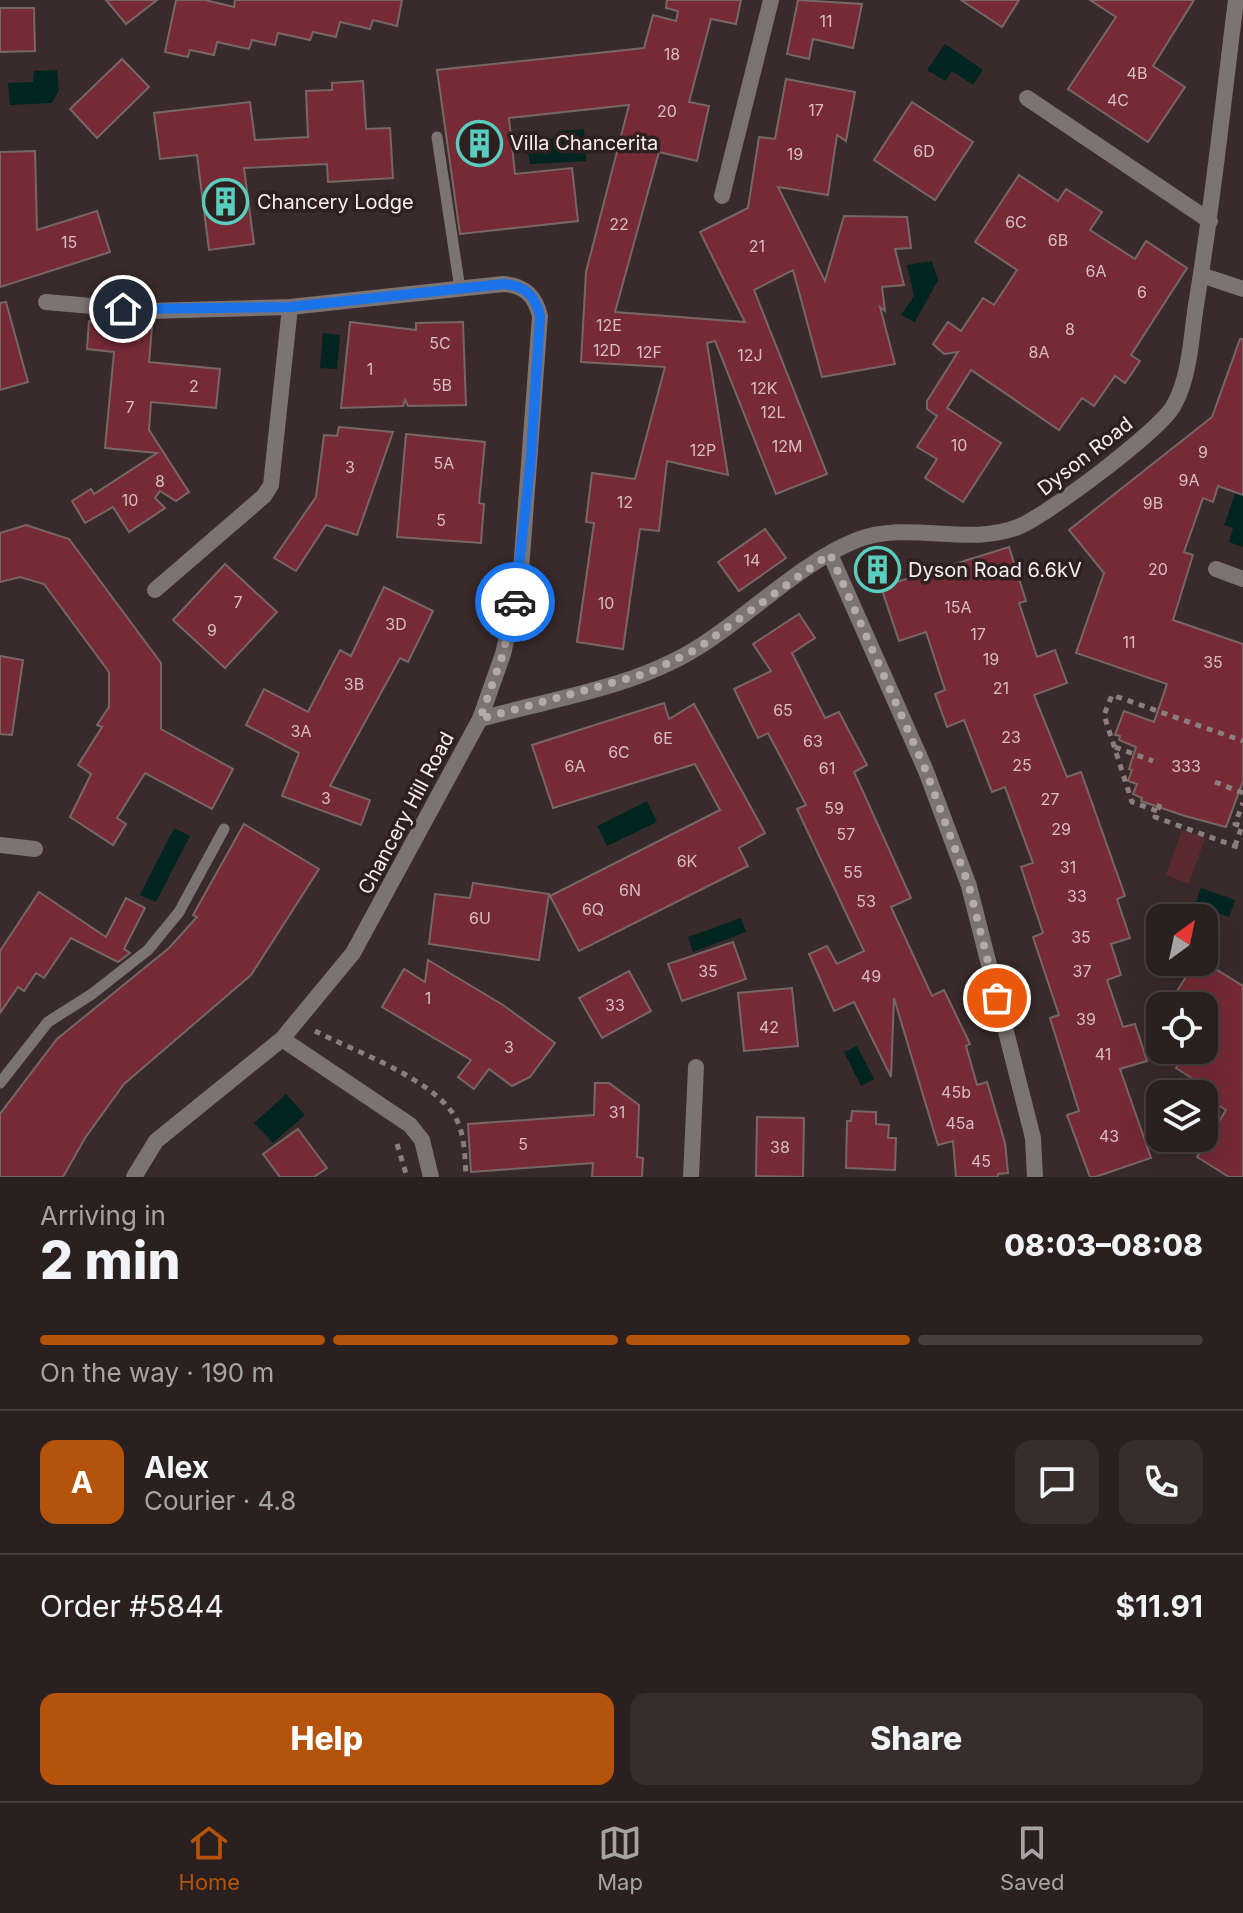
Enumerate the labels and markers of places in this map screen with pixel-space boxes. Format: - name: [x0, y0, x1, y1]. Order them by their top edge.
- building icon: Villa Chancerita: [455, 119, 503, 167]
- place label: Villa Chancerita: [510, 131, 658, 155]
- building icon: Chancery Lodge: [202, 178, 250, 226]
- place label: Chancery Lodge: [257, 190, 414, 214]
- pin: [89, 275, 157, 343]
- building icon: Dyson Road 6.6kV: [853, 546, 901, 594]
- place label: Dyson Road 6.6kV: [908, 558, 1082, 582]
- pin: [963, 964, 1031, 1032]

